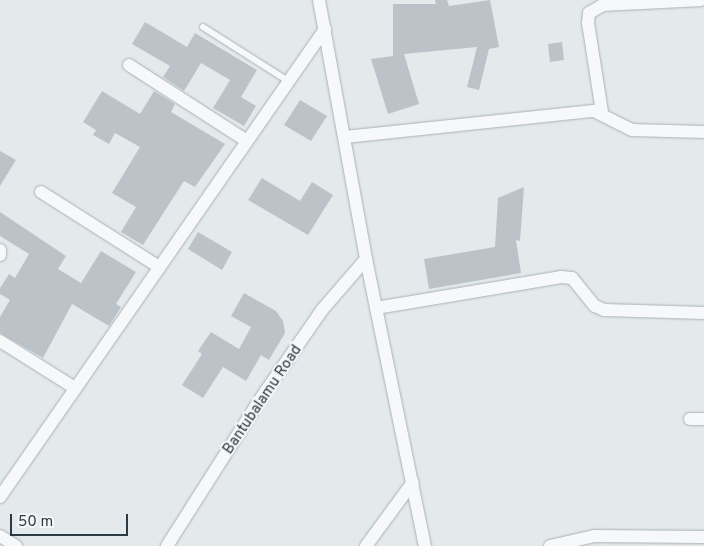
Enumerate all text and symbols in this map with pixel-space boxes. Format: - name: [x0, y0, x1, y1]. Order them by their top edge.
- street label: Bantubalamu Road: [220, 342, 306, 458]
- scale bar: [12, 504, 130, 536]
- text: 50 m: [18, 513, 53, 532]

